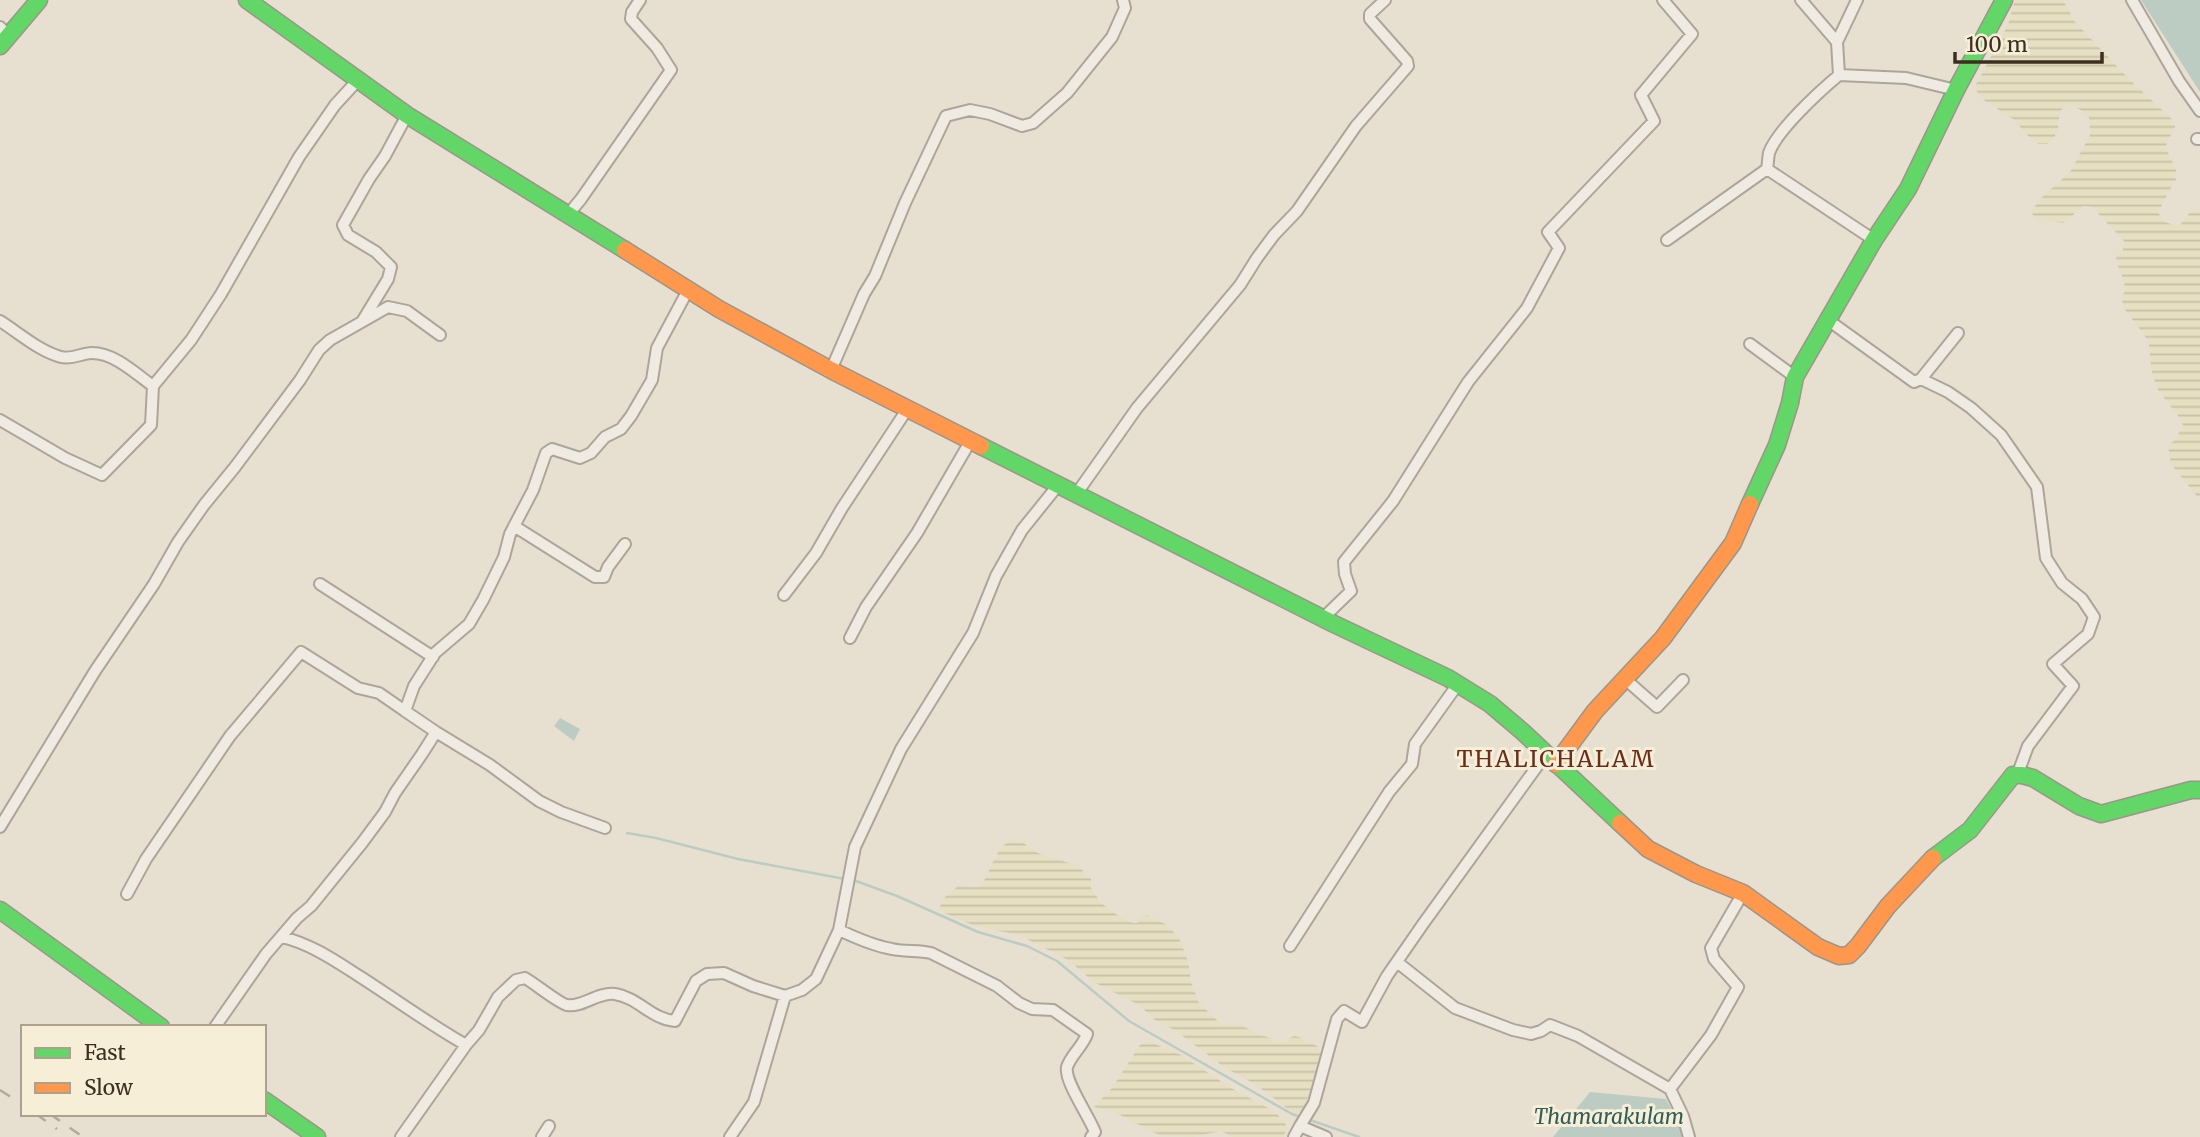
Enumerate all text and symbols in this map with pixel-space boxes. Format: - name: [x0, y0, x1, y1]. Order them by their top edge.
- scale bar: [1955, 21, 2102, 65]
- text: 100 m: [1966, 31, 2028, 58]
- district label: THALICHALAM: [1456, 744, 1656, 773]
- legend: [21, 1025, 266, 1116]
- text: Fast: [84, 1039, 126, 1066]
- text: Slow: [84, 1074, 133, 1101]
- water label: Thamarakulam: [1534, 1103, 1684, 1130]

